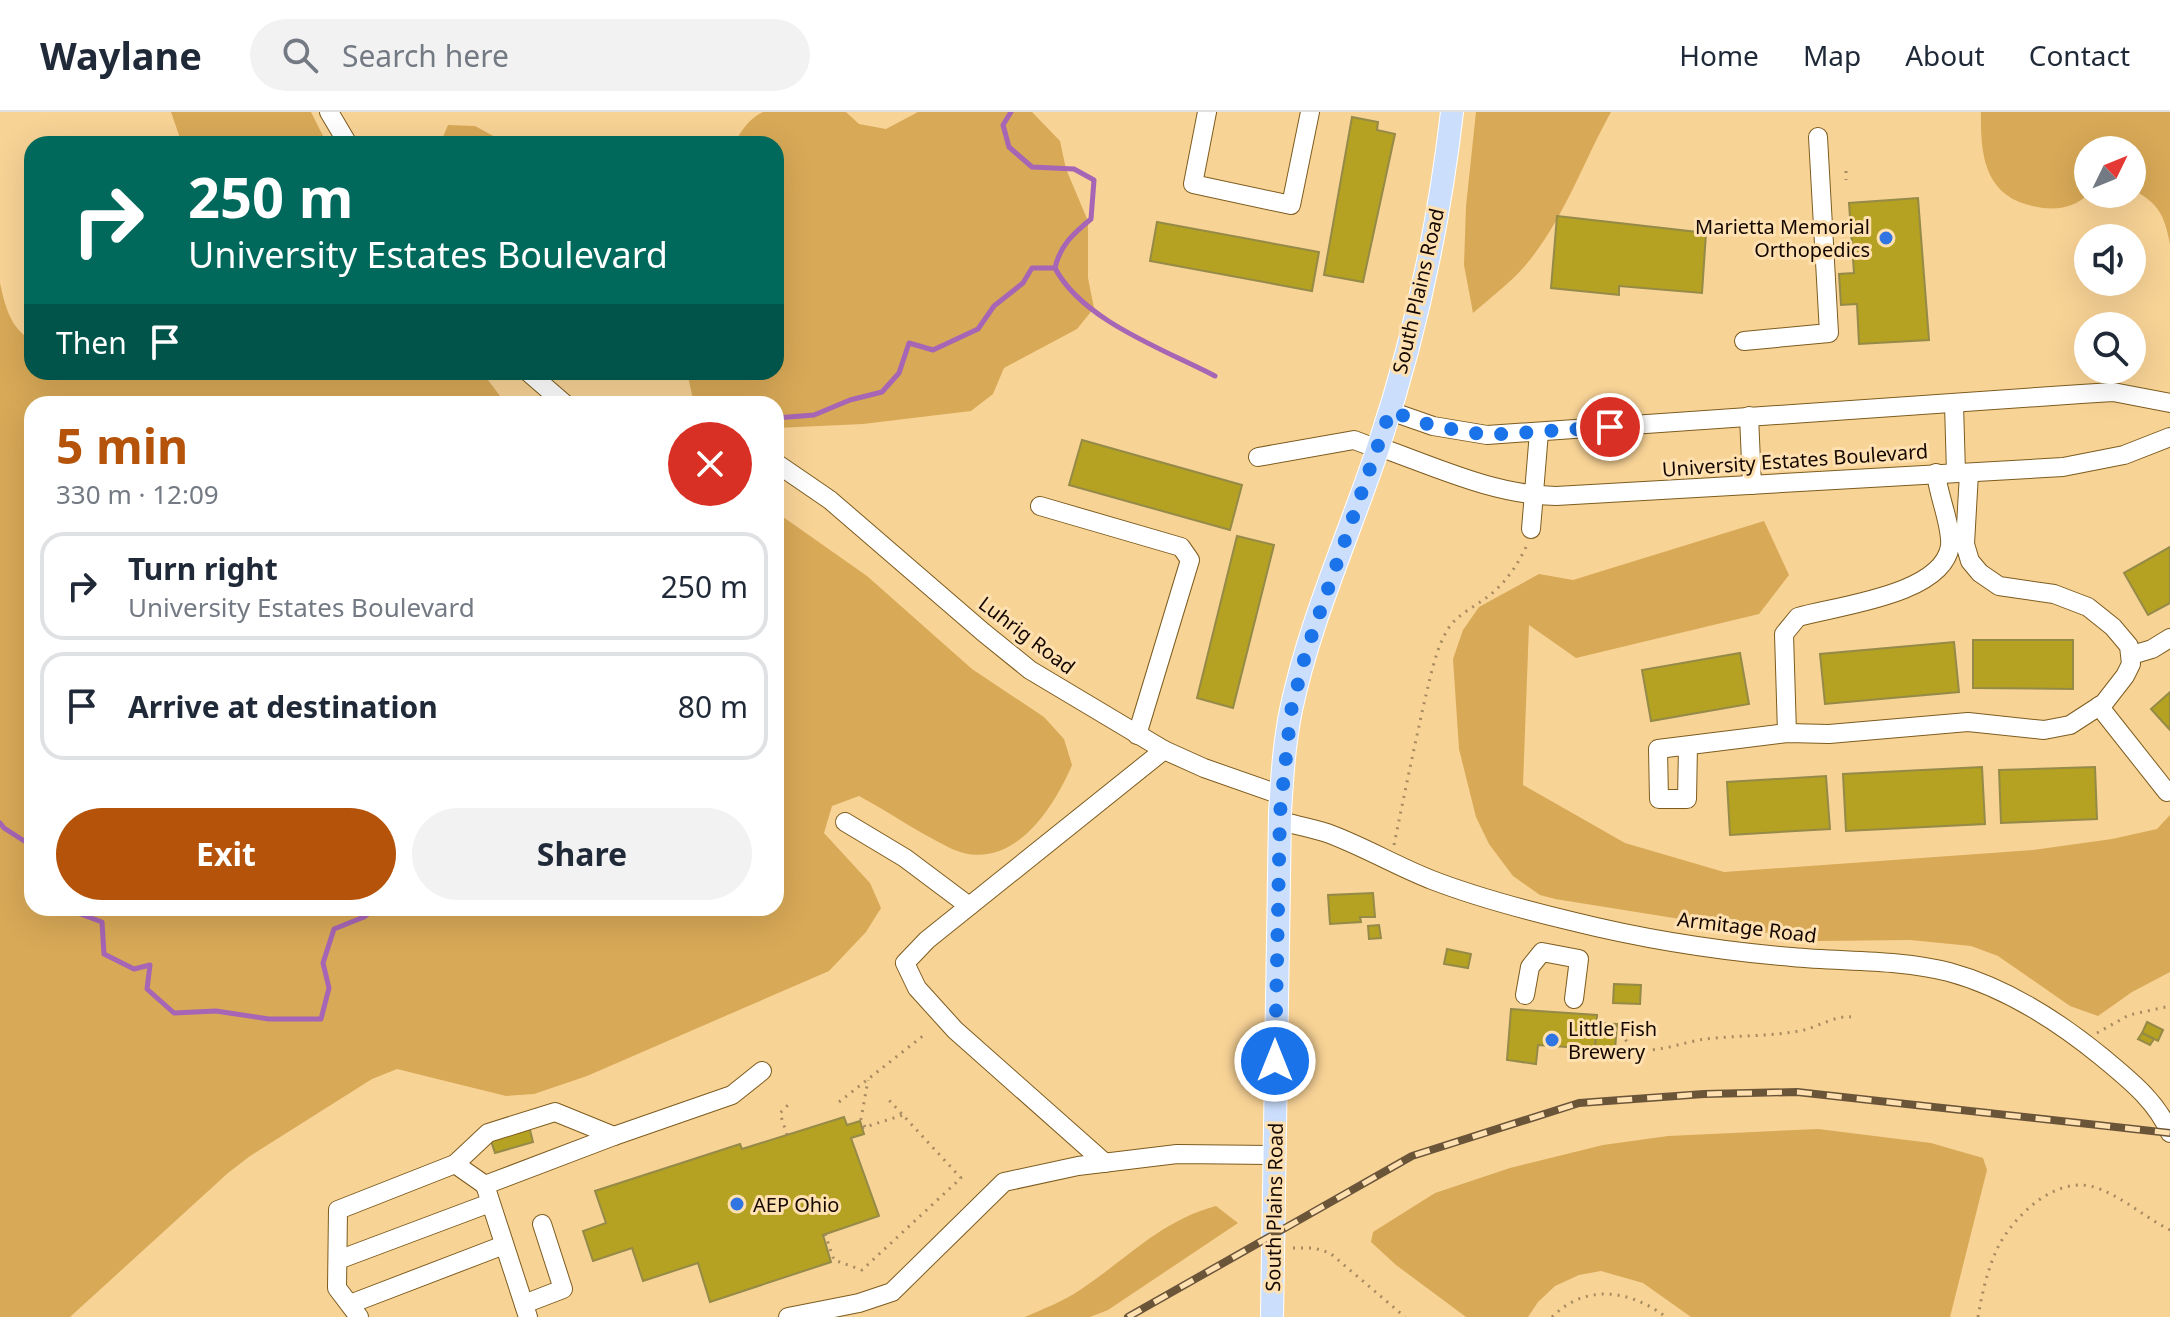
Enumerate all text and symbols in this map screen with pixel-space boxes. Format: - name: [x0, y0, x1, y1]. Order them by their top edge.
- search box: [250, 19, 810, 91]
- text: Waylane: [40, 29, 202, 81]
- icon: search: [278, 33, 322, 77]
- text: Search here: [342, 35, 509, 76]
- text: Home: [1679, 36, 1759, 74]
- text: Map: [1803, 36, 1861, 74]
- text: About: [1905, 36, 1985, 74]
- text: Contact: [2029, 36, 2130, 74]
- north arrow: [2074, 136, 2146, 208]
- map controls: [2074, 136, 2146, 384]
- text: 250 m: [188, 158, 353, 234]
- icon: right: [56, 168, 160, 272]
- street label: South Plains Road: [1386, 206, 1450, 376]
- place label: Marietta Memorial Orthopedics: [1695, 213, 1870, 263]
- button: sound: [2074, 224, 2146, 296]
- marker: Marietta Memorial Orthopedics: [1877, 229, 1895, 247]
- text: University Estates Boulevard: [188, 230, 668, 279]
- button: search: [2074, 312, 2146, 384]
- icon: arrive: [143, 320, 187, 364]
- text: Then: [56, 322, 127, 363]
- pin: [1576, 393, 1644, 461]
- icon: arrive: [1588, 405, 1632, 449]
- text: 5 min: [56, 413, 188, 478]
- button: close: [668, 422, 752, 506]
- street label: University Estates Boulevard: [1661, 437, 1929, 483]
- text: 330 m · 12:09: [56, 476, 219, 512]
- text: Turn right: [128, 548, 278, 589]
- icon: right: [60, 564, 104, 608]
- text: 250 m: [661, 566, 748, 607]
- text: University Estates Boulevard: [128, 589, 475, 625]
- street label: Luhrig Road: [973, 590, 1081, 680]
- icon: arrive: [60, 684, 104, 728]
- text: Arrive at destination: [128, 686, 438, 727]
- text: 80 m: [678, 686, 748, 727]
- button: Exit: [56, 808, 396, 900]
- button: Share: [412, 808, 752, 900]
- street label: Armitage Road: [1676, 905, 1818, 949]
- place label: Little Fish Brewery: [1568, 1015, 1657, 1065]
- position arrow: [1233, 1019, 1317, 1103]
- marker: Little Fish Brewery: [1543, 1031, 1561, 1049]
- street label: South Plains Road: [1259, 1122, 1289, 1292]
- place label: AEP Ohio: [753, 1191, 839, 1218]
- marker: AEP Ohio: [728, 1195, 746, 1213]

